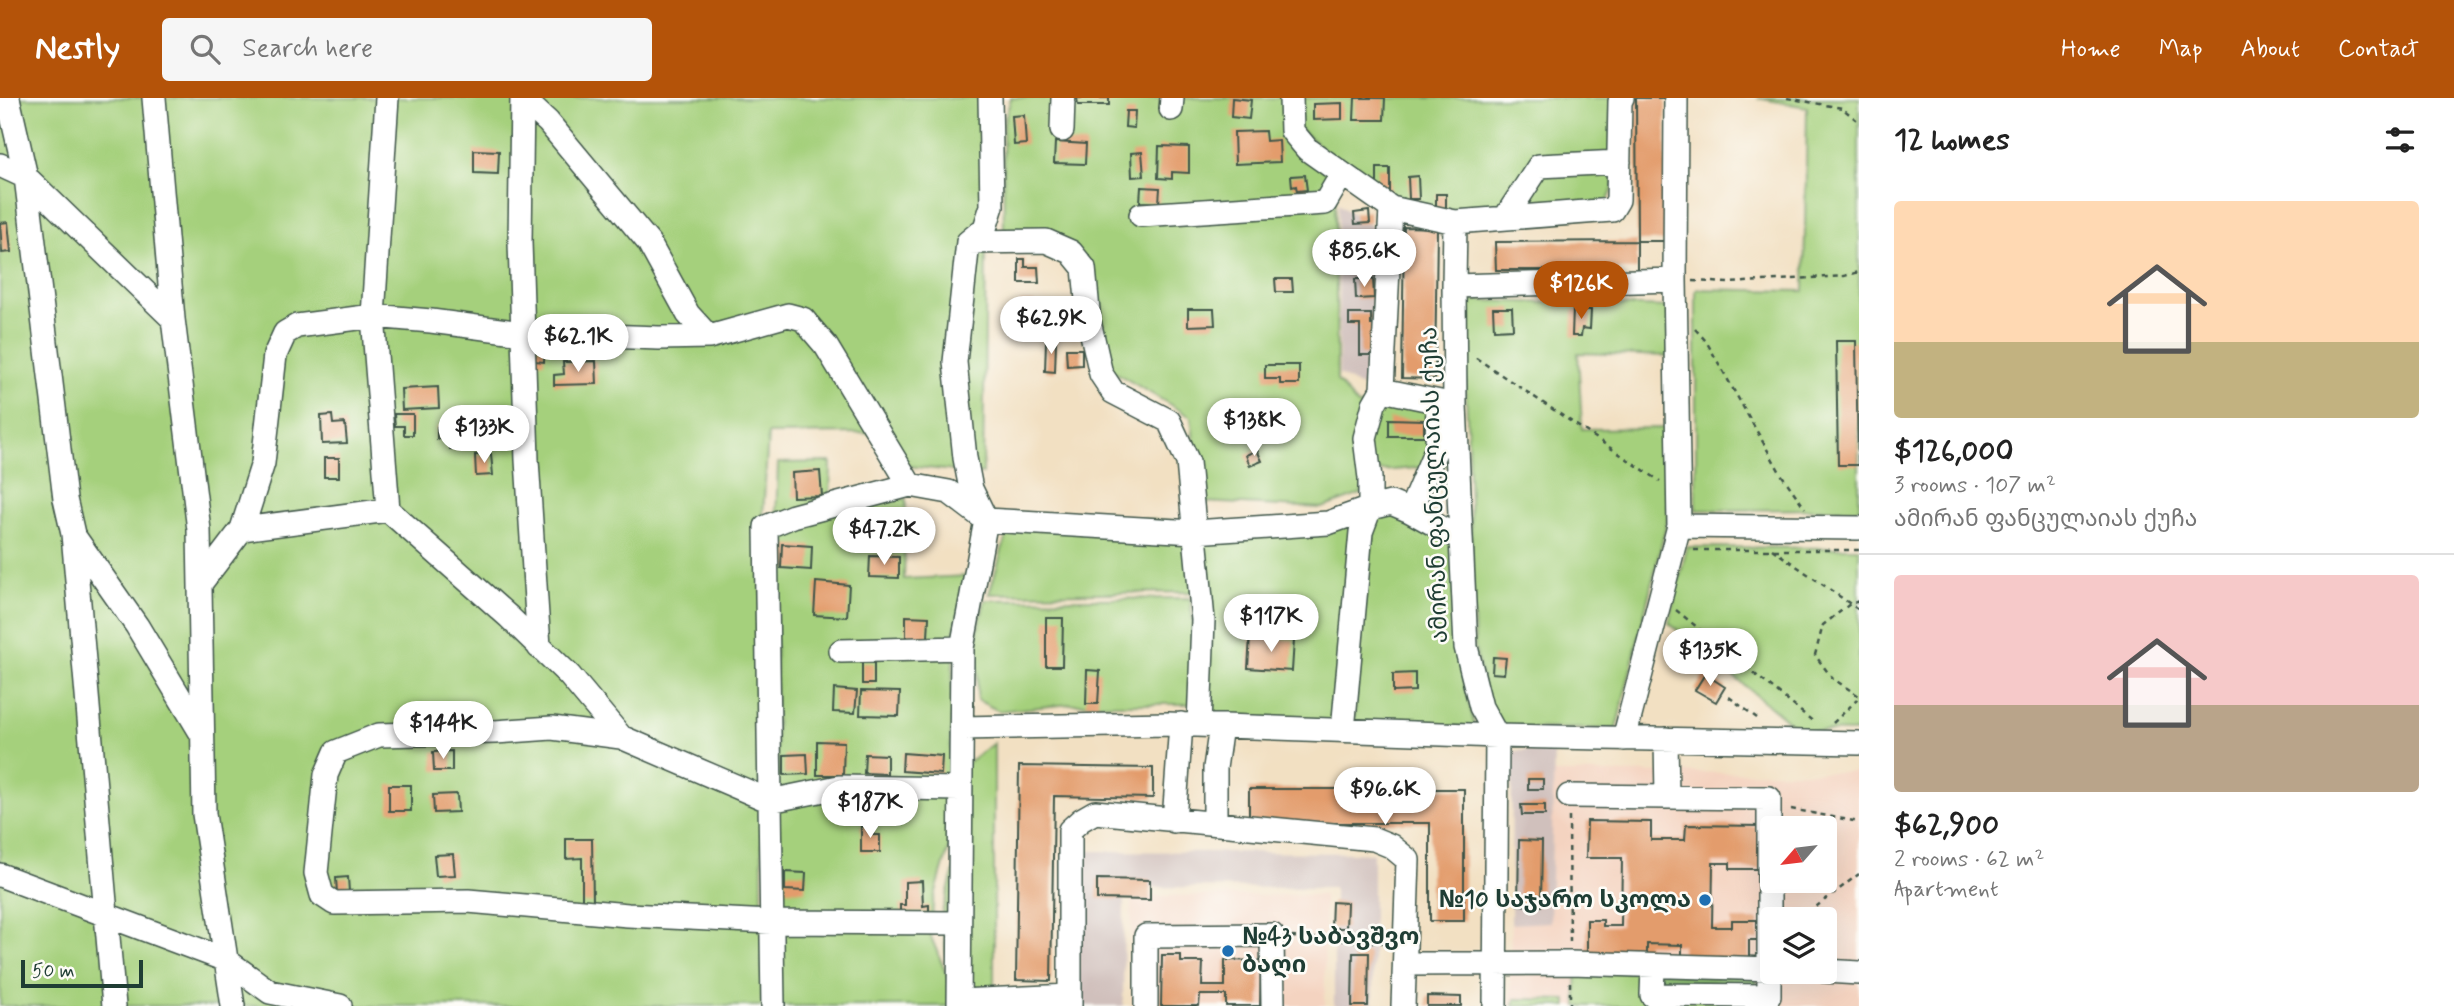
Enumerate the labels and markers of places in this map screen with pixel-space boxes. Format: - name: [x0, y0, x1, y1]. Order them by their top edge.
- pin: $85.6K: [1307, 230, 1421, 289]
- pin: $126K: [1532, 262, 1630, 321]
- pin: $62.9K: [994, 296, 1108, 356]
- pin: $62.1K: [521, 314, 635, 374]
- pin: $138K: [1205, 398, 1303, 458]
- pin: $133K: [435, 406, 533, 465]
- pin: $47.2K: [827, 508, 941, 567]
- pin: $117K: [1222, 594, 1320, 654]
- pin: $135K: [1661, 628, 1759, 688]
- pin: $144K: [394, 702, 492, 761]
- pin: $96.6K: [1328, 768, 1442, 827]
- pin: $187K: [821, 780, 919, 840]
- place label: №10 საჯარო სკოლა: [1439, 885, 1691, 916]
- marker: №10 საჯარო სკოლა: [1697, 892, 1713, 908]
- place label: №43 საბავშვო ბაღი: [1242, 922, 1419, 981]
- marker: №43 საბავშვო ბაღი: [1220, 943, 1236, 959]

